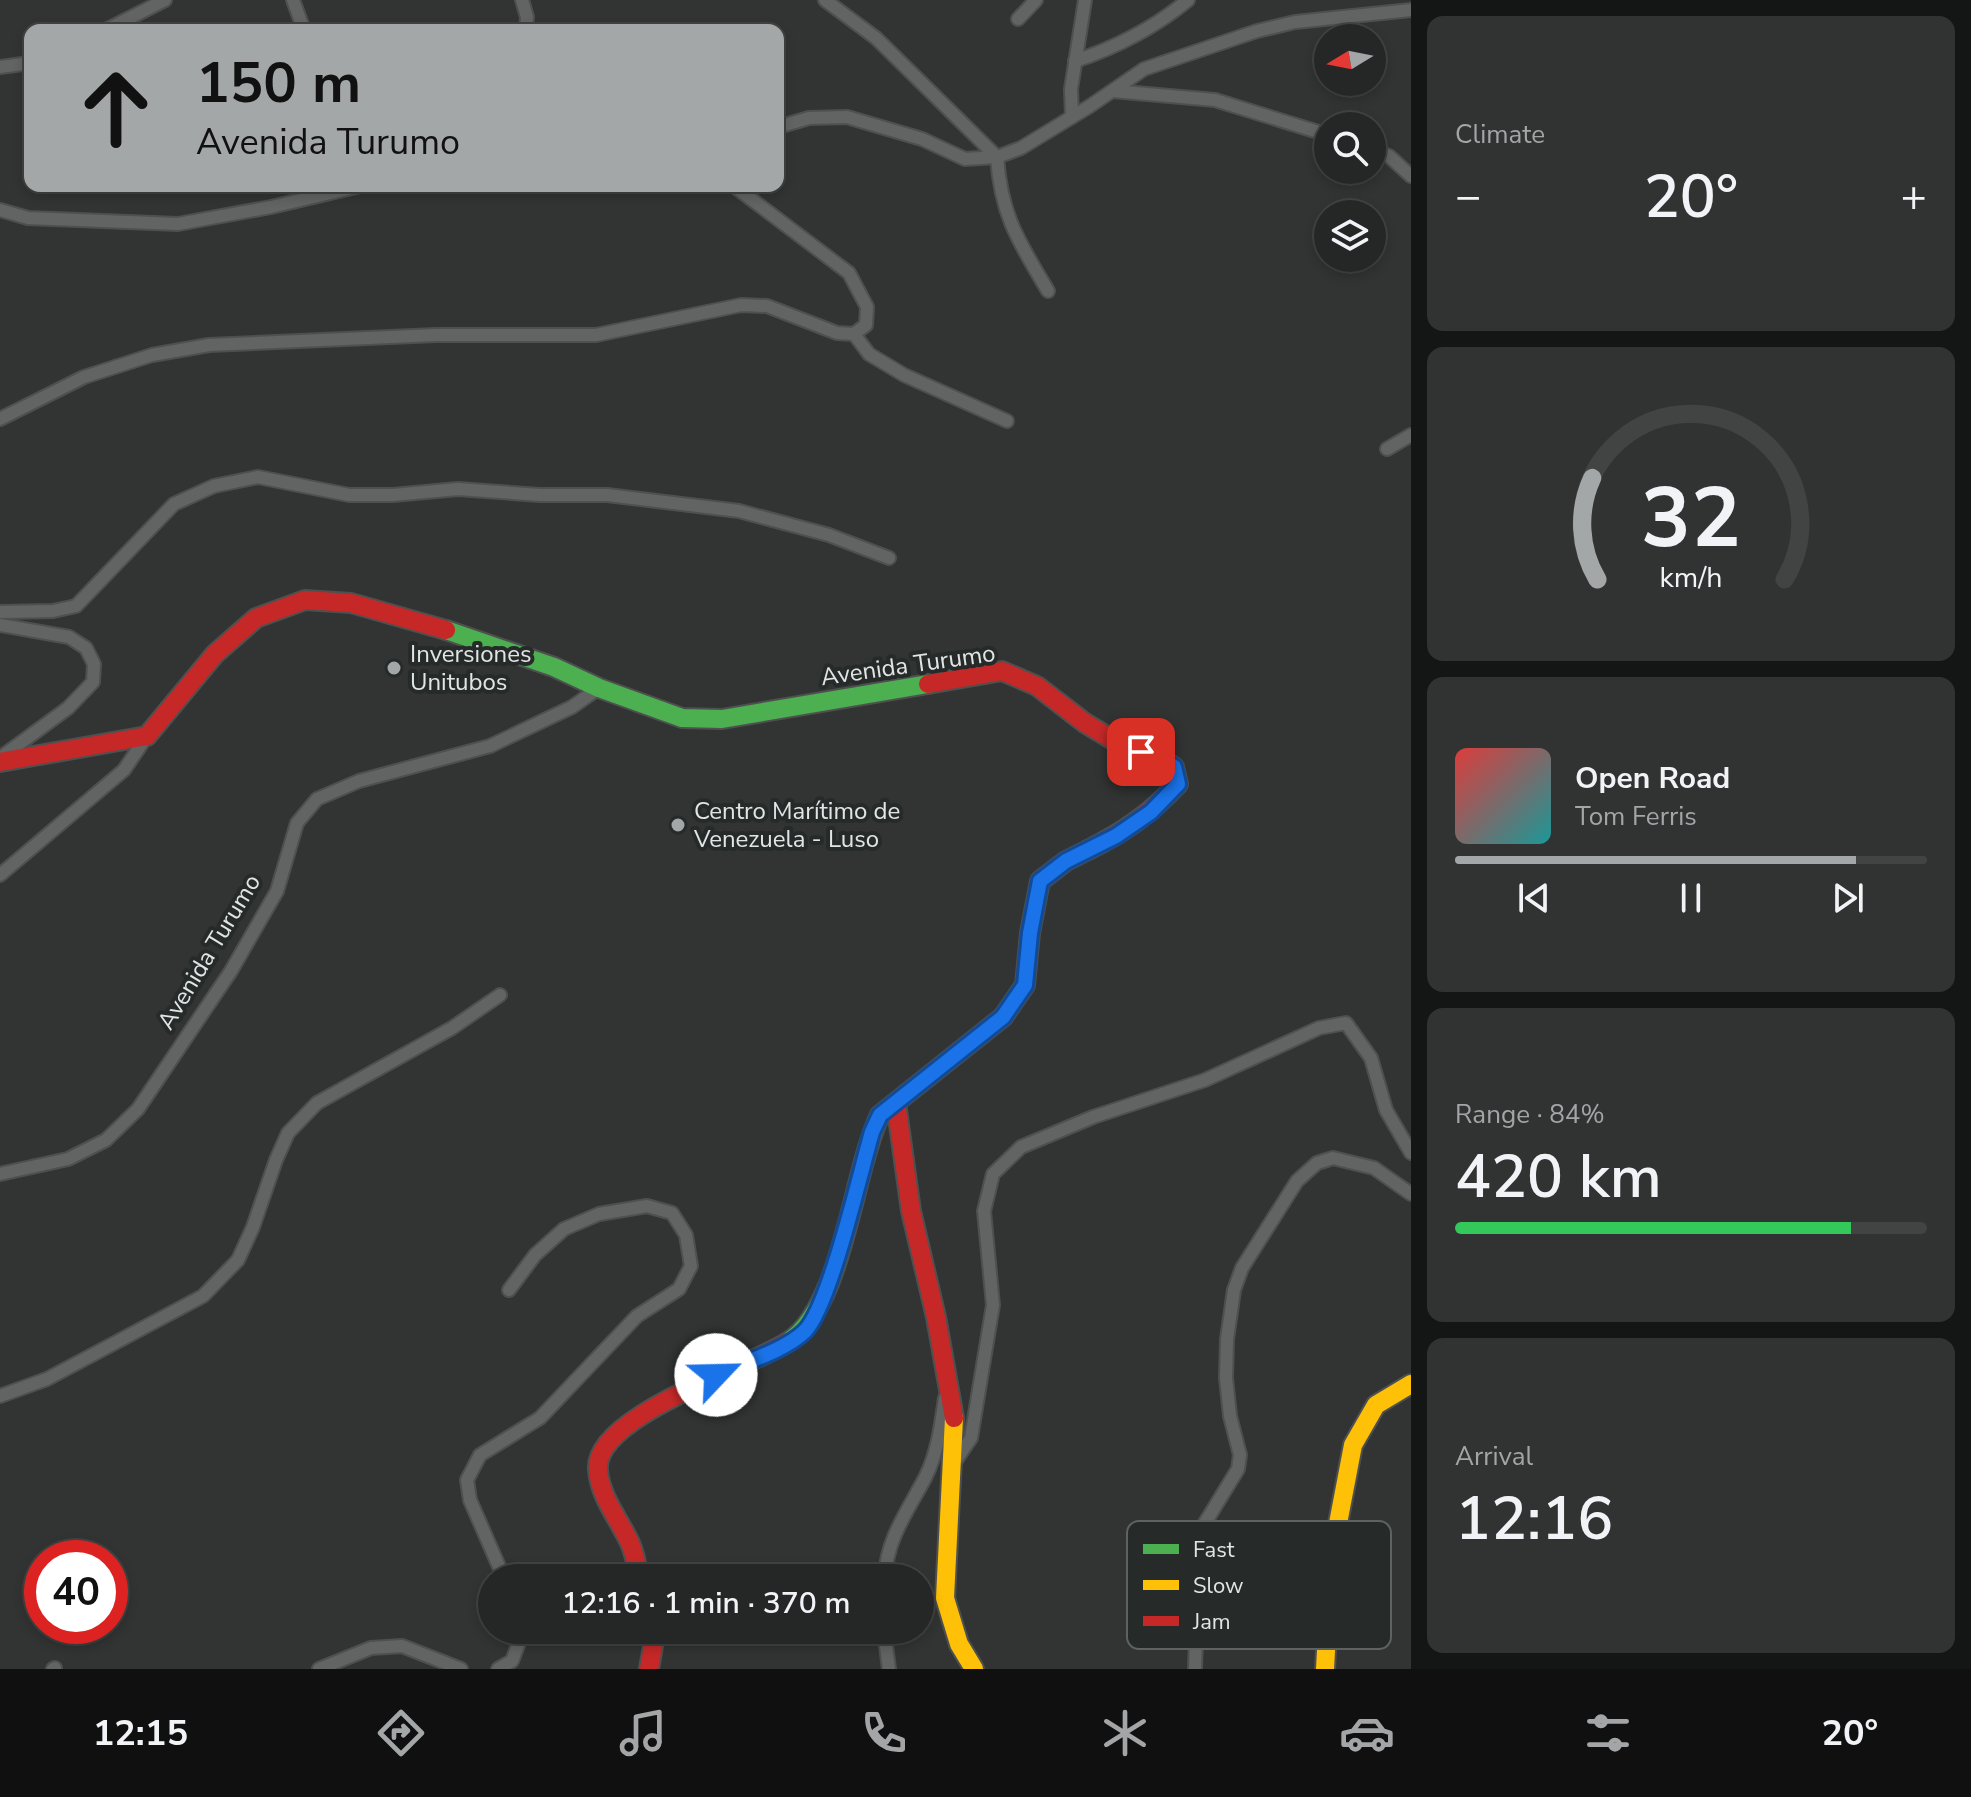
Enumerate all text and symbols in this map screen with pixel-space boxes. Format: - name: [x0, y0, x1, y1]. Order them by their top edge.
- north arrow: [1314, 24, 1386, 96]
- map controls: [1314, 24, 1386, 272]
- text: 150 m: [196, 45, 361, 122]
- icon: ahead: [64, 56, 168, 160]
- button: search: [1314, 112, 1386, 184]
- text: Climate: [1455, 117, 1545, 152]
- text: Avenida Turumo: [196, 118, 460, 167]
- text: 20°: [1644, 156, 1738, 238]
- text: −: [1455, 167, 1481, 227]
- text: +: [1901, 167, 1927, 227]
- button: layers: [1314, 200, 1386, 272]
- text: 32: [1641, 461, 1741, 574]
- text: km/h: [1660, 558, 1722, 597]
- street label: Avenida Turumo: [819, 637, 997, 693]
- place label: Inversiones Unitubos: [410, 638, 531, 698]
- marker: Inversiones Unitubos: [385, 659, 403, 677]
- pin: [1107, 718, 1175, 786]
- icon: arrive: [1119, 730, 1163, 774]
- text: Open Road: [1575, 758, 1730, 799]
- place label: Centro Marítimo de Venezuela - Luso: [693, 795, 900, 855]
- text: Tom Ferris: [1575, 799, 1697, 834]
- marker: Centro Marítimo de Venezuela - Luso: [669, 816, 687, 834]
- street label: Avenida Turumo: [150, 868, 268, 1036]
- icon: previous: [1512, 876, 1556, 920]
- icon: pause: [1669, 876, 1713, 920]
- icon: next: [1826, 876, 1870, 920]
- text: Range · 84%: [1455, 1097, 1605, 1132]
- text: 420 km: [1455, 1136, 1662, 1218]
- position arrow: [674, 1333, 758, 1417]
- text: Arrival: [1455, 1439, 1533, 1474]
- text: 12:16: [1455, 1478, 1613, 1560]
- legend: [1127, 1521, 1391, 1649]
- text: Fast: [1193, 1535, 1235, 1565]
- speed limit sign: 40: [24, 1540, 128, 1644]
- text: Slow: [1193, 1571, 1244, 1601]
- text: 12:16 · 1 min · 370 m: [561, 1583, 851, 1624]
- text: Jam: [1192, 1607, 1231, 1637]
- icon: directions: [373, 1705, 429, 1761]
- icon: music: [615, 1705, 671, 1761]
- icon: phone: [856, 1705, 912, 1761]
- icon: climate: [1097, 1705, 1153, 1761]
- icon: car: [1339, 1705, 1395, 1761]
- icon: filters: [1580, 1705, 1636, 1761]
- text: 12:15: [93, 1709, 188, 1758]
- text: 20°: [1821, 1709, 1878, 1758]

